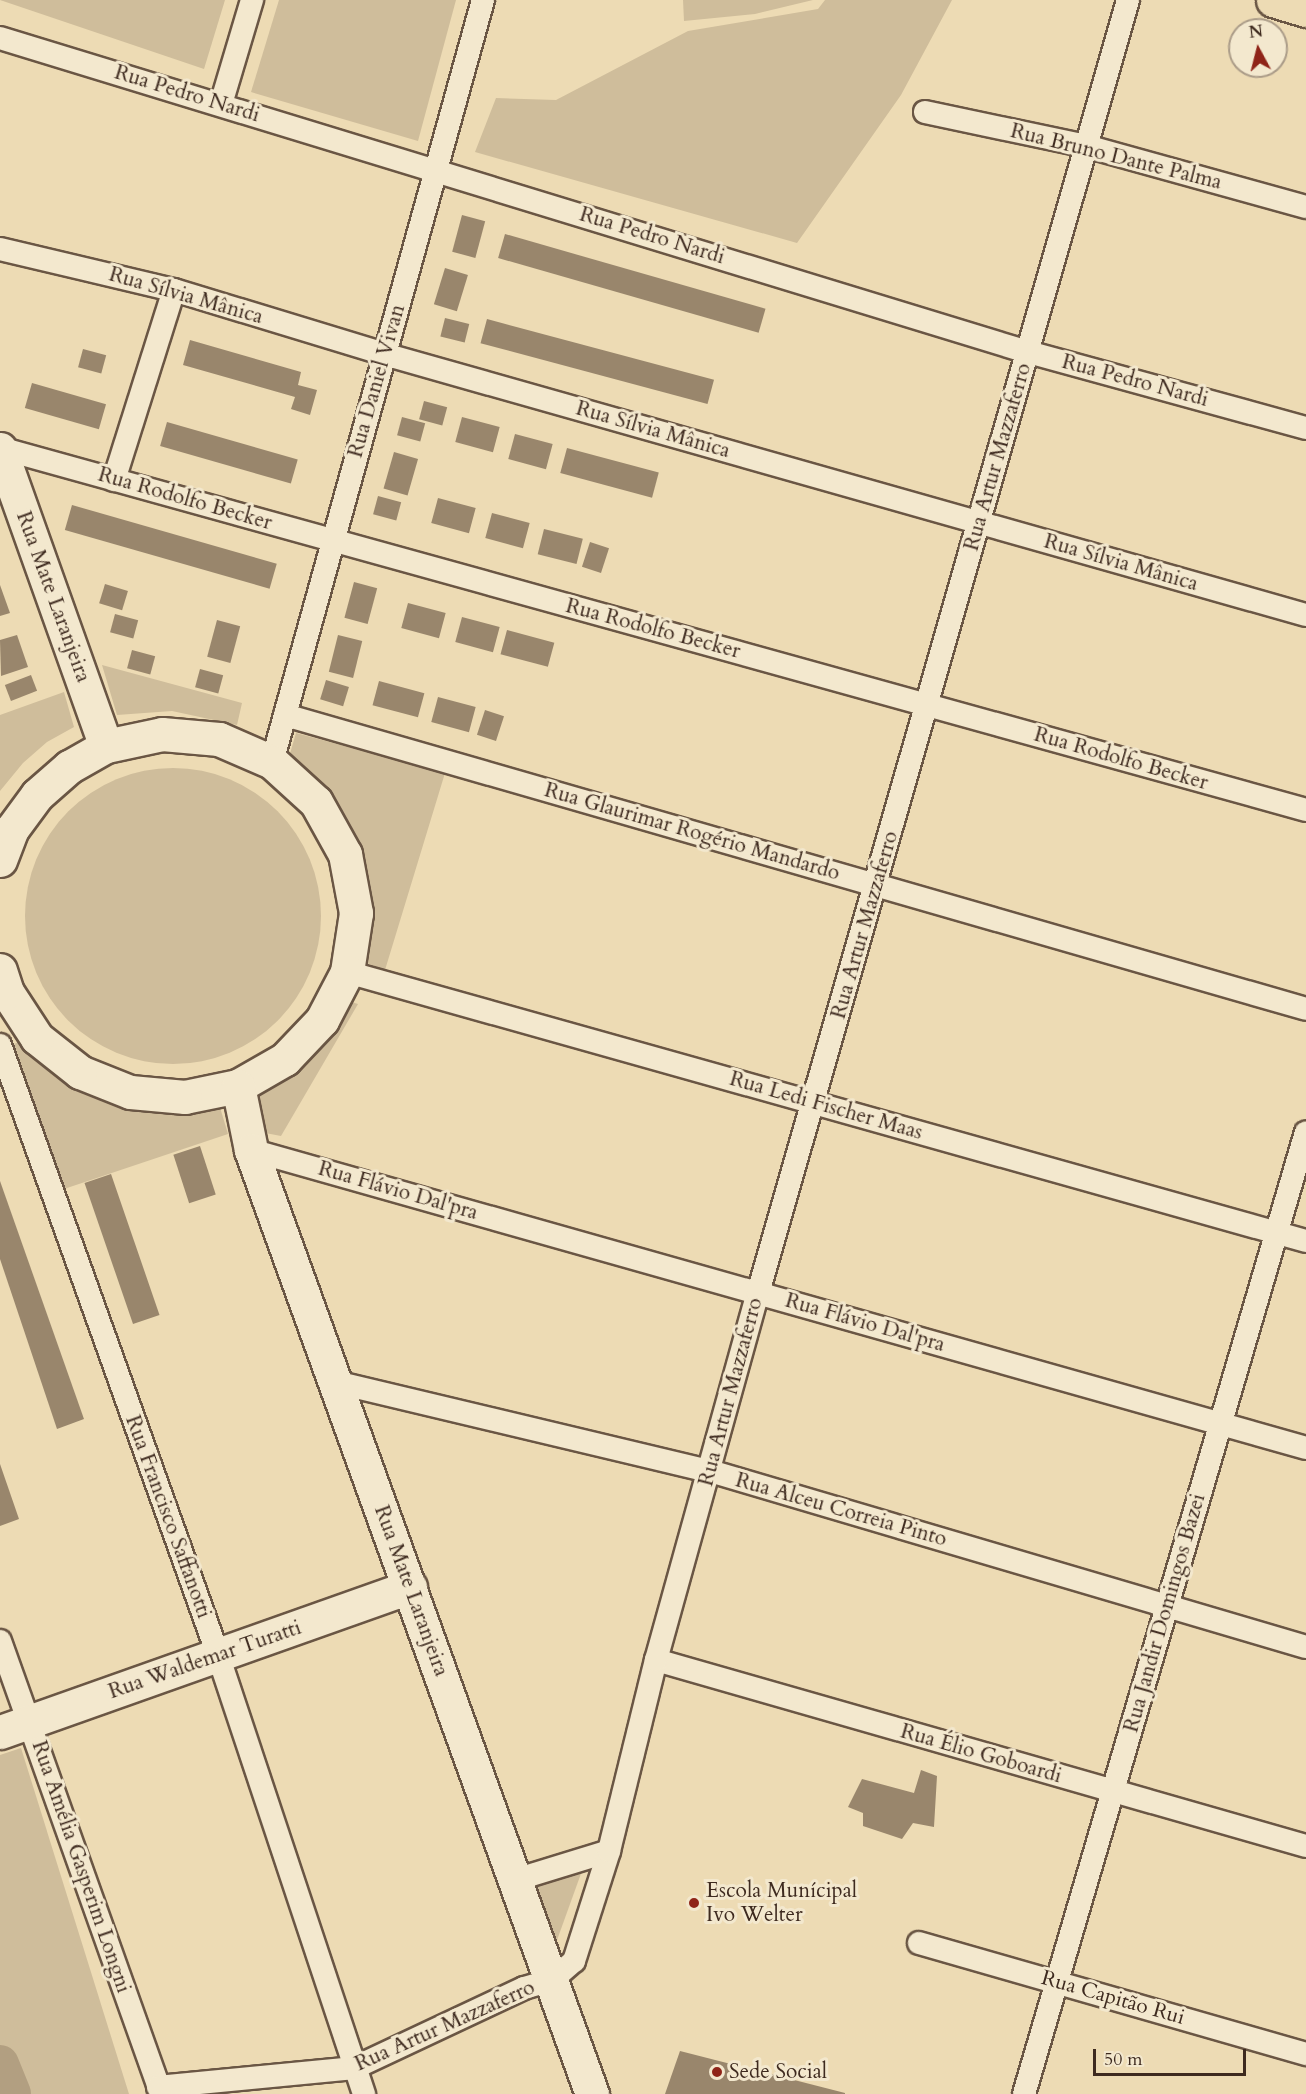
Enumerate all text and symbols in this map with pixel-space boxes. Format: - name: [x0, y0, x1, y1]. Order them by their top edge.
- north arrow: [1228, 18, 1288, 78]
- text: N: [1248, 20, 1264, 44]
- street label: Rua Pedro Nardi: [111, 60, 263, 128]
- street label: Rua Bruno Dante Palma: [1008, 119, 1224, 195]
- street label: Rua Pedro Nardi: [576, 202, 728, 270]
- street label: Rua Sílvia Mânica: [106, 262, 266, 330]
- street label: Rua Daniel Vivan: [343, 301, 411, 461]
- street label: Rua Pedro Nardi: [1059, 349, 1211, 413]
- street label: Rua Artur Mazzaferro: [959, 360, 1037, 554]
- street label: Rua Sílvia Mânica: [573, 396, 733, 464]
- street label: Rua Rodolfo Becker: [95, 462, 275, 536]
- street label: Rua Mate Laranjeira: [10, 508, 96, 686]
- street label: Rua Sílvia Mânica: [1041, 529, 1201, 597]
- street label: Rua Rodolfo Becker: [563, 594, 743, 664]
- street label: Rua Rodolfo Becker: [1031, 722, 1211, 796]
- street label: Rua Glaurimar Rogério Mandardo: [541, 778, 843, 886]
- street label: Rua Artur Mazzaferro: [826, 828, 904, 1022]
- street label: Rua Ledi Fischer Maas: [727, 1066, 925, 1146]
- street label: Rua Flávio Dal'pra: [315, 1156, 481, 1226]
- street label: Rua Flávio Dal'pra: [782, 1288, 948, 1358]
- street label: Rua Artur Mazzaferro: [694, 1295, 768, 1489]
- street label: Rua Francisco Saffanotti: [120, 1412, 216, 1622]
- street label: Rua Alceu Correia Pinto: [733, 1468, 949, 1552]
- street label: Rua Jandir Domingos Bazei: [1119, 1491, 1211, 1735]
- street label: Rua Mate Laranjeira: [368, 1502, 454, 1680]
- street label: Rua Waldemar Turatti: [105, 1615, 305, 1705]
- street label: Rua Élio Goboardi: [898, 1719, 1064, 1789]
- street label: Rua Amélia Gasperim Longni: [26, 1738, 136, 1996]
- place label: Escola Munícipal Ivo Welter: [706, 1878, 857, 1928]
- marker: Escola Munícipal Ivo Welter: [687, 1896, 701, 1910]
- street label: Rua Capitão Rui: [1039, 1966, 1187, 2030]
- street label: Rua Artur Mazzaferro: [351, 1975, 539, 2077]
- scale bar: [1096, 2037, 1249, 2075]
- text: 50 m: [1104, 2047, 1143, 2072]
- place label: Sede Social: [729, 2059, 827, 2085]
- marker: Sede Social: [710, 2065, 724, 2079]

